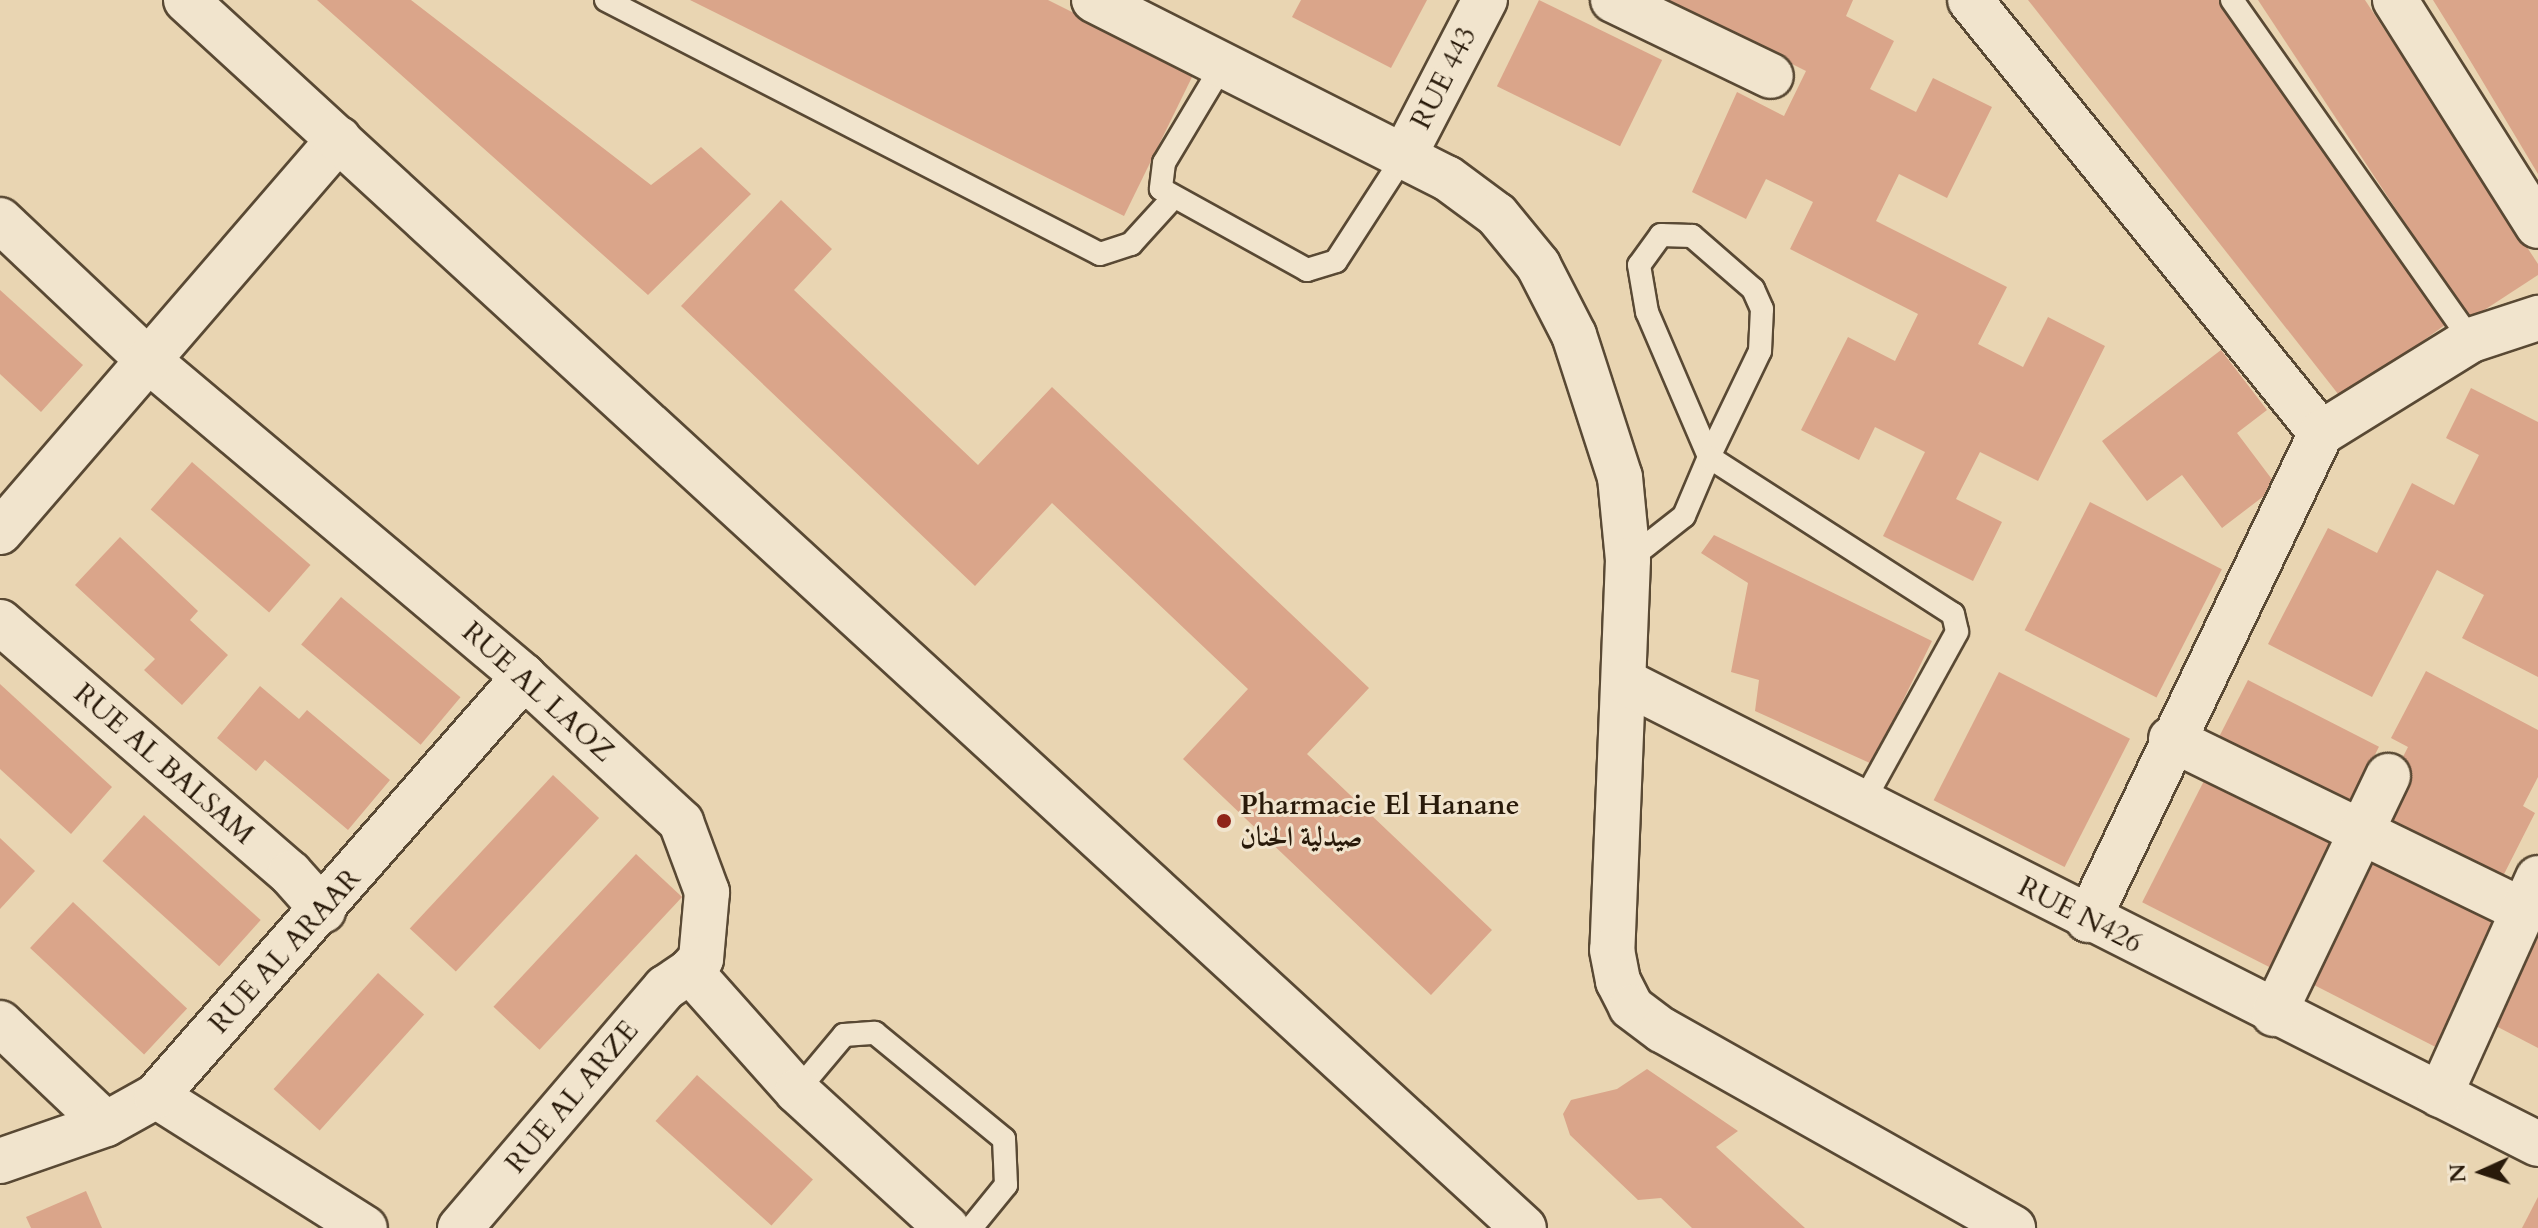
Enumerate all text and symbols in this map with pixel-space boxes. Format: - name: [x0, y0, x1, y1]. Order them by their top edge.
- street label: RUE 443: [1404, 21, 1484, 135]
- street label: RUE AL LAOZ: [455, 615, 621, 769]
- street label: RUE AL BALSAM: [67, 677, 261, 851]
- place label: Pharmacie El Hanane صيدلية الحنان: [1240, 788, 1520, 854]
- marker: Pharmacie El Hanane صيدلية الحنان: [1215, 812, 1233, 830]
- street label: RUE AL ARAAR: [202, 862, 368, 1040]
- street label: RUE N426: [2013, 870, 2147, 960]
- street label: RUE AL ARZE: [499, 1014, 645, 1180]
- north arrow: [2442, 1132, 2522, 1212]
- text: N: [2443, 1163, 2474, 1184]

